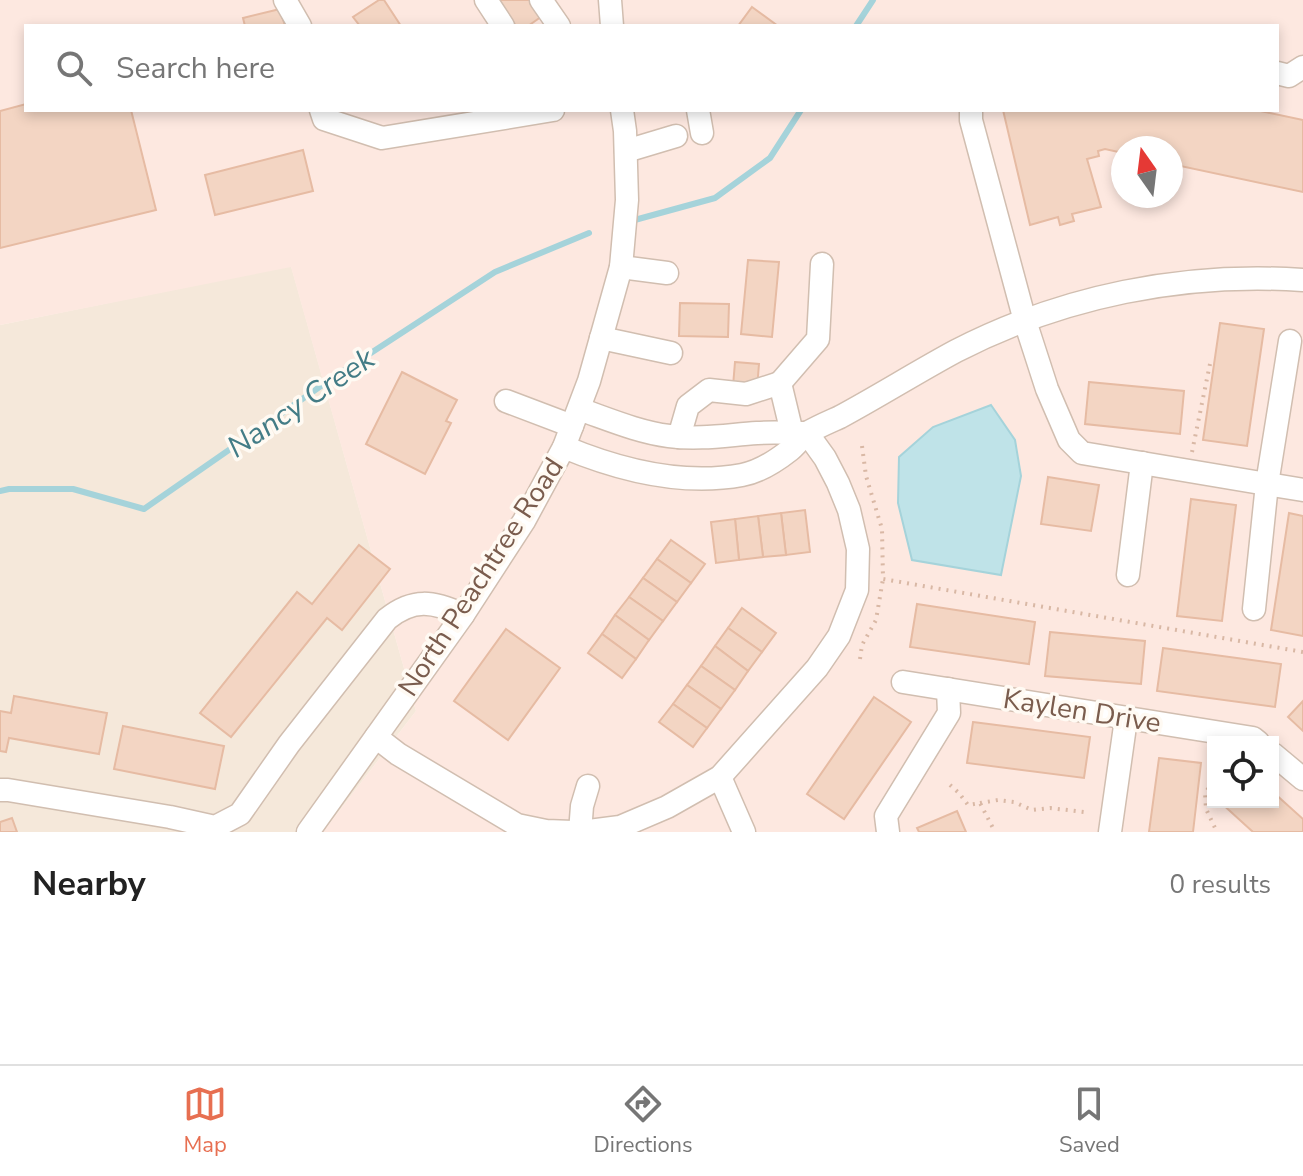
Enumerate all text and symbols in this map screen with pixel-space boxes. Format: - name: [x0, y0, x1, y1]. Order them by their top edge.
- search box: [24, 24, 1279, 112]
- icon: search: [52, 46, 96, 90]
- text: Search here: [116, 48, 275, 89]
- north arrow: [1111, 136, 1183, 208]
- water label: Nancy Creek: [219, 338, 384, 468]
- street label: North Peachtree Road: [390, 450, 572, 704]
- street label: Kaylen Drive: [1000, 680, 1164, 742]
- map controls: [1207, 736, 1279, 808]
- button: locate: [1207, 736, 1279, 808]
- text: Nearby: [32, 861, 146, 907]
- text: 0 results: [1170, 867, 1271, 902]
- tab: Map: [183, 1082, 227, 1160]
- tab: Directions: [594, 1082, 693, 1160]
- tab: Saved: [1059, 1082, 1120, 1160]

